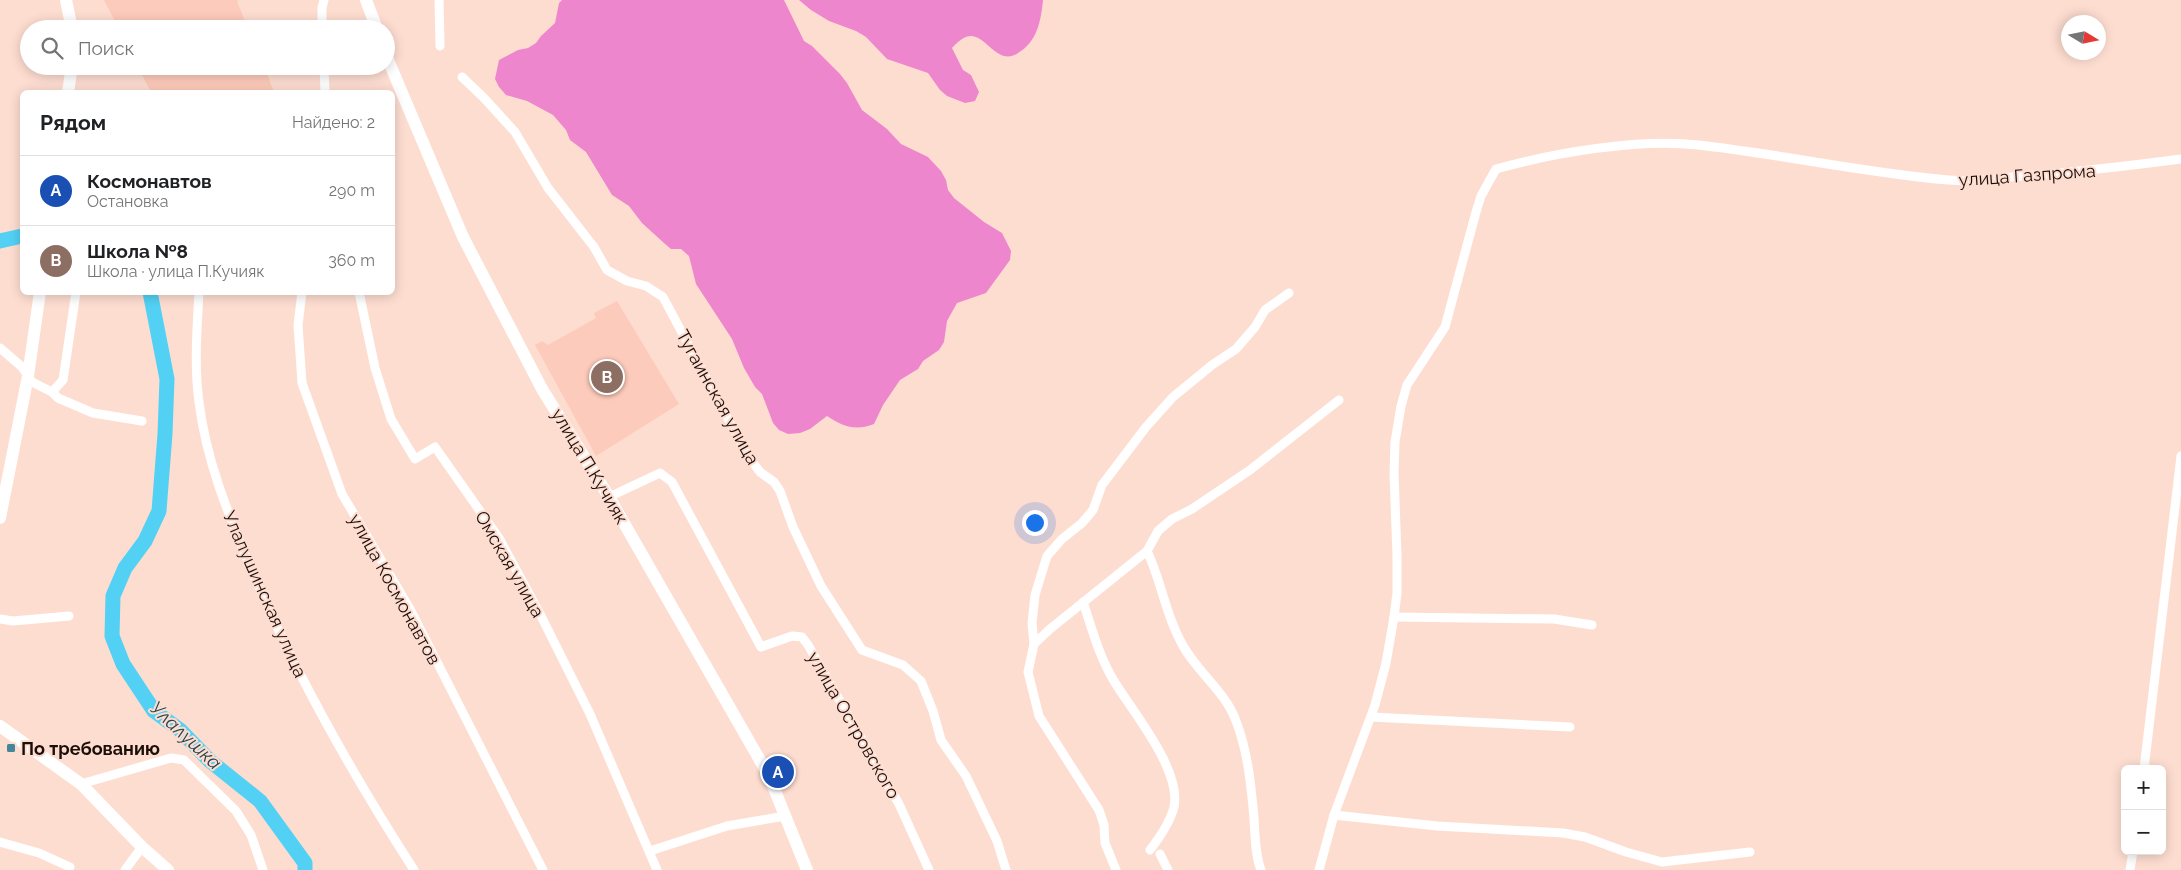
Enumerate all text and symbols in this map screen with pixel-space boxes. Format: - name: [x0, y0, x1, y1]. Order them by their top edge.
- north arrow: [2061, 15, 2106, 60]
- search box: [20, 20, 395, 75]
- icon: search: [38, 34, 66, 62]
- text: Поиск: [78, 37, 134, 59]
- text: Рядом: [40, 110, 106, 135]
- text: Найдено: 2: [292, 113, 375, 132]
- street label: улица Газпрома: [1958, 160, 2096, 190]
- text: Космонавтов: [87, 170, 212, 192]
- text: A: [51, 181, 61, 200]
- text: 290 m: [329, 181, 375, 200]
- text: Остановка: [87, 192, 169, 211]
- text: Школа №8: [87, 240, 188, 262]
- text: B: [51, 251, 61, 270]
- text: 360 m: [328, 251, 375, 270]
- text: Школа · улица П.Кучияк: [87, 262, 265, 281]
- street label: Тугаинская улица: [672, 326, 764, 468]
- pin: B: [591, 358, 623, 396]
- street label: улица П.Кучияк: [547, 404, 633, 528]
- street label: Улалушинская улица: [219, 507, 311, 681]
- street label: Омская улица: [471, 507, 549, 621]
- street label: улица Космонавтов: [345, 510, 445, 668]
- your location: [1022, 510, 1048, 536]
- street label: улица Островского: [803, 648, 905, 803]
- water label: Улалушка: [146, 696, 226, 774]
- place label: По требованию: [21, 738, 160, 759]
- marker: По требованию: [5, 742, 17, 754]
- pin: A: [762, 753, 794, 791]
- map controls: [2121, 765, 2166, 855]
- button: +: [2121, 765, 2166, 810]
- button: −: [2121, 810, 2166, 855]

